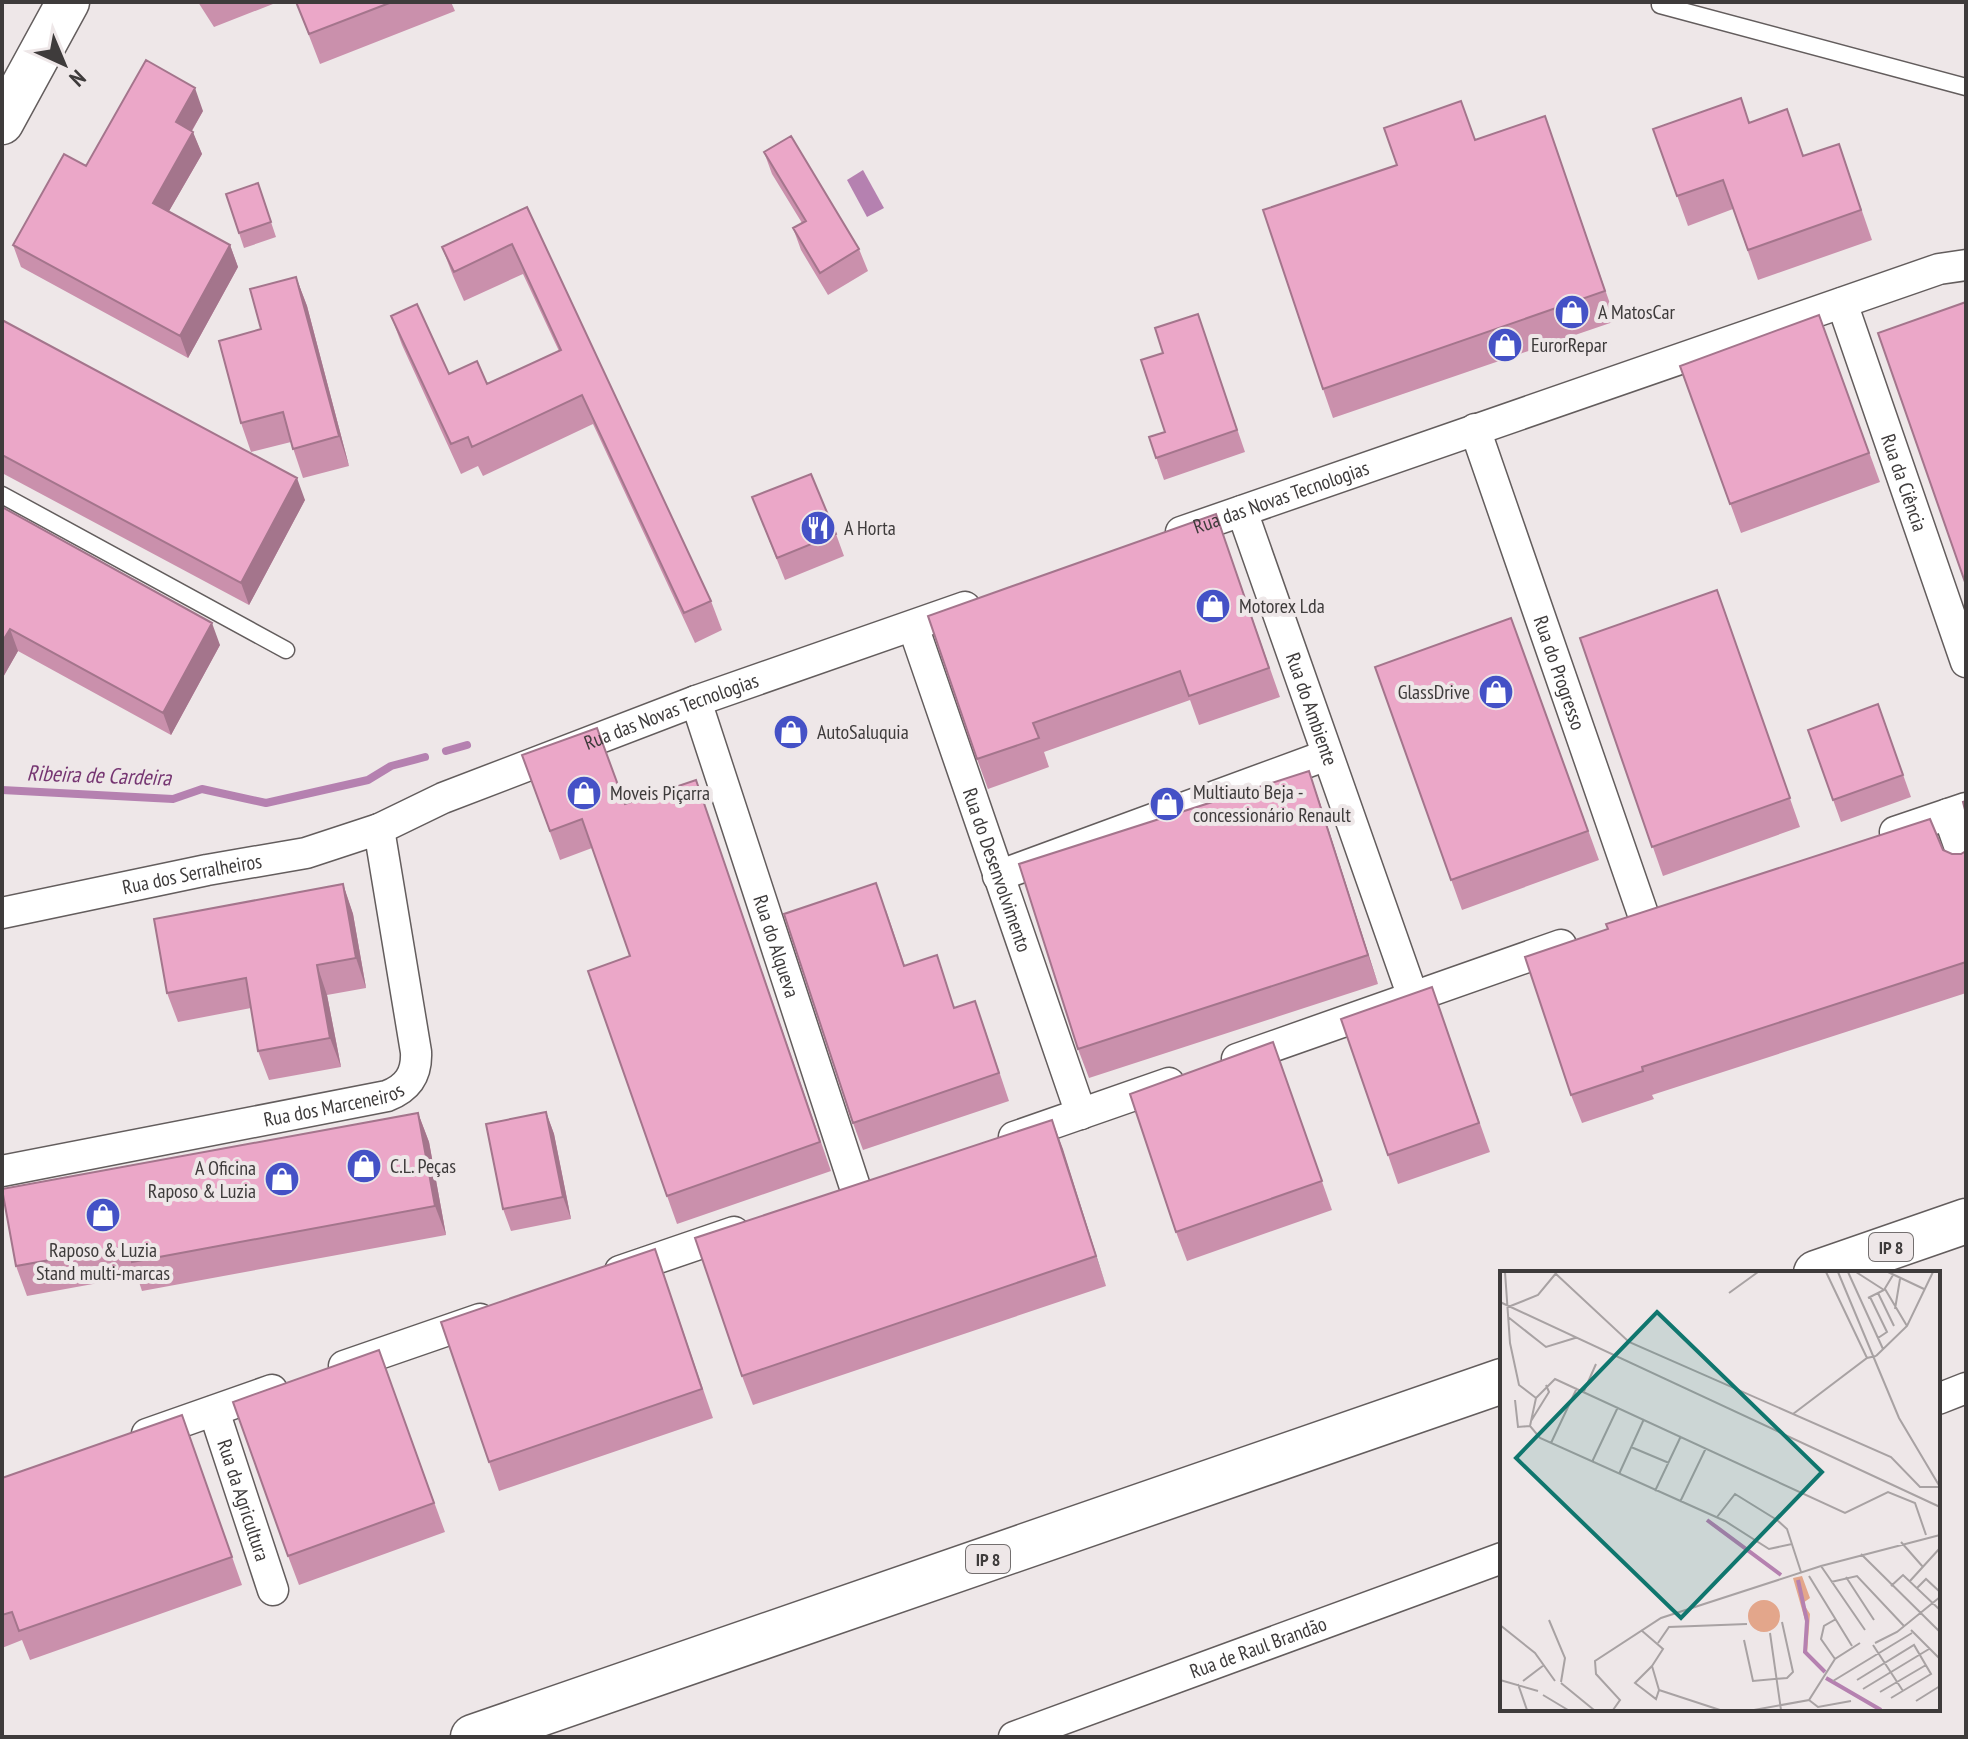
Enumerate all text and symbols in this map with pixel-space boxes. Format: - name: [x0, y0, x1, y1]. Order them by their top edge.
- north arrow: [24, 24, 104, 104]
- text: N: [64, 64, 92, 93]
- shop icon: A MatosCar: [1553, 293, 1591, 331]
- place label: A MatosCar: [1598, 299, 1675, 325]
- shop icon: EurorRepar: [1486, 326, 1524, 364]
- place label: EurorRepar: [1531, 332, 1608, 358]
- street label: Rua da Ciência: [1875, 430, 1933, 535]
- street label: Rua das Novas Tecnologias: [1190, 455, 1373, 540]
- restaurant icon: A Horta: [799, 509, 837, 547]
- place label: A Horta: [844, 515, 896, 541]
- shop icon: Motorex Lda: [1194, 587, 1232, 625]
- place label: Motorex Lda: [1239, 593, 1325, 619]
- street label: Rua do Progresso: [1528, 612, 1591, 733]
- street label: Rua do Ambiente: [1280, 649, 1344, 769]
- street label: Rua das Novas Tecnologias: [580, 667, 762, 756]
- shop icon: GlassDrive: [1477, 673, 1515, 711]
- place label: GlassDrive: [1398, 679, 1470, 705]
- shop icon: AutoSaluquia: [772, 713, 810, 751]
- place label: AutoSaluquia: [817, 719, 909, 745]
- water label: Ribeira de Cardeira: [26, 758, 173, 792]
- shop icon: Moveis Piçarra: [565, 774, 603, 812]
- place label: Multiauto Beja - concessionário Renault: [1193, 779, 1351, 828]
- place label: Moveis Piçarra: [610, 780, 710, 806]
- street label: Rua do Desenvolvimento: [957, 784, 1037, 955]
- shop icon: Multiauto Beja - concessionário Renault: [1148, 785, 1186, 823]
- street label: Rua dos Serralheiros: [120, 848, 264, 900]
- street label: Rua do Alqueva: [747, 891, 805, 1001]
- street label: Rua dos Marceneiros: [261, 1077, 409, 1133]
- shop icon: C.L. Peças: [345, 1147, 383, 1185]
- place label: C.L. Peças: [390, 1153, 456, 1179]
- place label: A Oficina Raposo & Luzia: [148, 1155, 256, 1204]
- shop icon: A Oficina Raposo & Luzia: [263, 1160, 301, 1198]
- shop icon: Raposo & Luzia Stand multi-marcas: [84, 1196, 122, 1234]
- road number: IP 8: [1869, 1233, 1913, 1261]
- place label: Raposo & Luzia Stand multi-marcas: [36, 1237, 170, 1286]
- inset map: [1500, 1271, 1940, 1711]
- street label: Rua da Agricultura: [211, 1436, 276, 1565]
- road number: IP 8: [966, 1545, 1010, 1573]
- street label: Rua de Raul Brandão: [1186, 1610, 1330, 1684]

